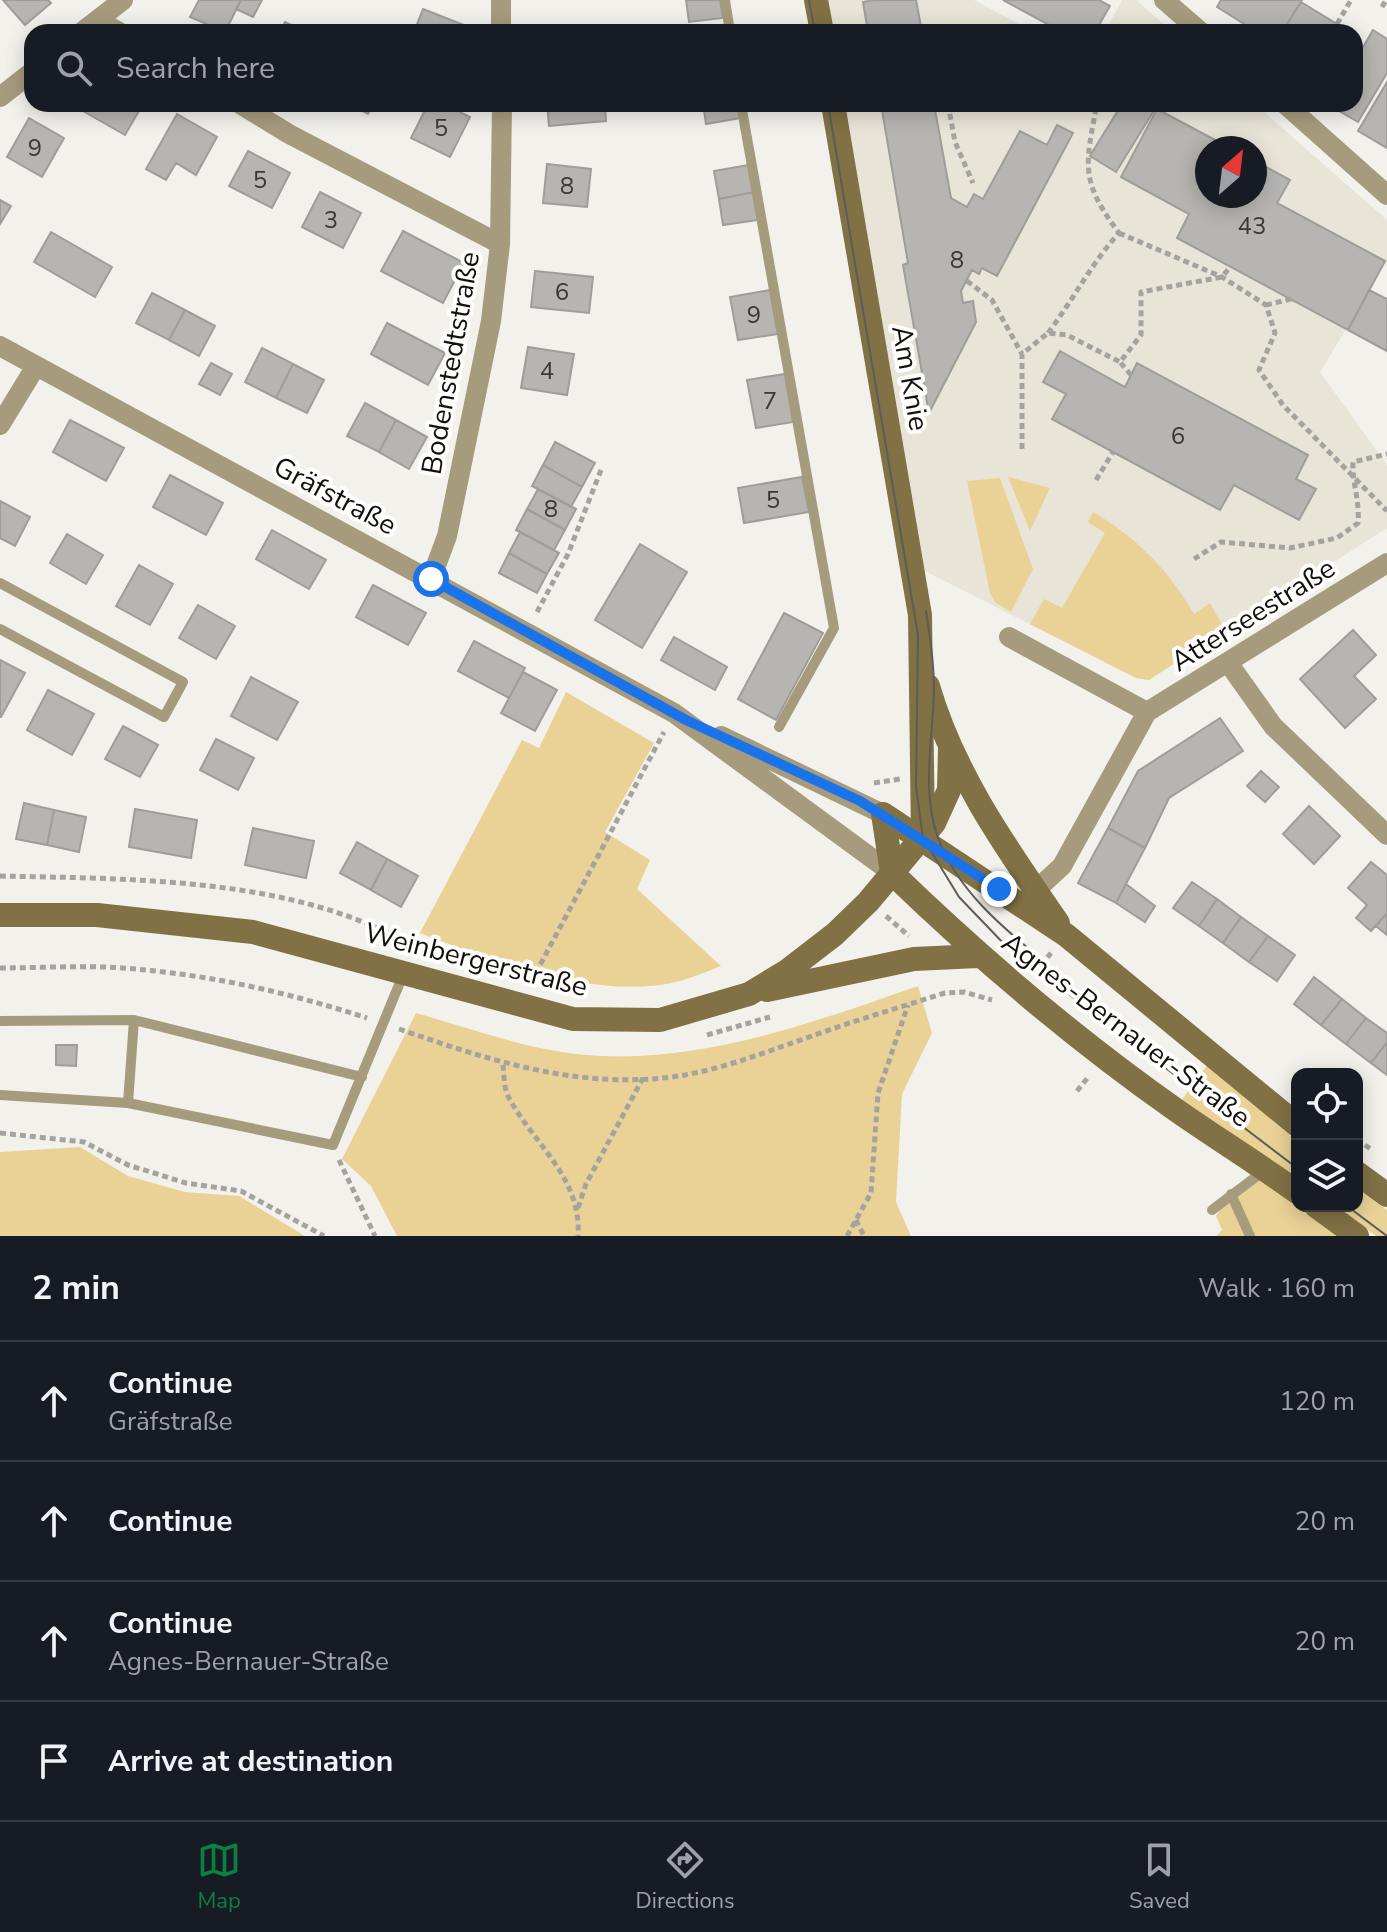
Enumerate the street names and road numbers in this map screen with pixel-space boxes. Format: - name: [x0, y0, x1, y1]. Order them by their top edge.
- street label: Bodenstedtstraße: [413, 249, 489, 477]
- street label: Am Knie: [882, 322, 938, 434]
- street label: Gräfstraße: [267, 448, 403, 544]
- street label: Atterseestraße: [1164, 549, 1342, 681]
- street label: Weinbergerstraße: [360, 914, 592, 1006]
- street label: Agnes-Bernauer-Straße: [994, 924, 1258, 1136]

